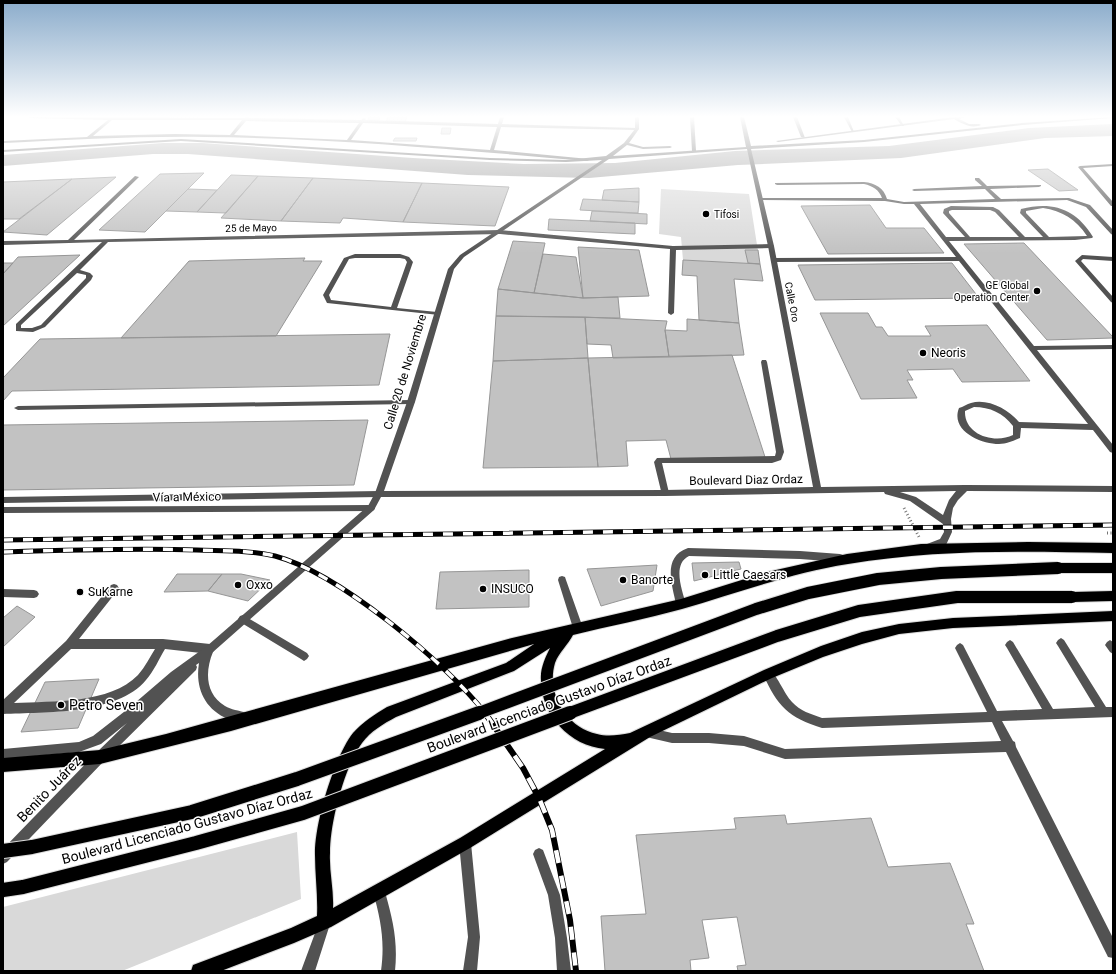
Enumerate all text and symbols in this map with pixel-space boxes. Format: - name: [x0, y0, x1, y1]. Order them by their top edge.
- marker: Tifosi: [701, 209, 711, 219]
- place label: Tifosi: [714, 209, 739, 220]
- street label: 25 de Mayo: [225, 222, 277, 234]
- place label: GE Global Operation Center: [954, 280, 1030, 303]
- street label: Calle Oro: [783, 281, 801, 323]
- marker: GE Global Operation Center: [1032, 286, 1042, 296]
- street label: Calle 20 de Noviembre: [381, 313, 429, 431]
- place label: Neoris: [931, 346, 966, 360]
- marker: Neoris: [918, 348, 928, 358]
- street label: Boulevard Diaz Ordaz: [689, 472, 803, 488]
- street label: Vía a México: [153, 489, 221, 505]
- place label: Little Caesars: [713, 568, 786, 582]
- marker: Little Caesars: [700, 570, 710, 580]
- place label: Banorte: [631, 573, 673, 587]
- marker: Banorte: [618, 575, 628, 585]
- place label: Oxxo: [246, 578, 273, 592]
- marker: Oxxo: [233, 580, 243, 590]
- place label: INSUCO: [491, 582, 534, 596]
- marker: INSUCO: [478, 584, 488, 594]
- place label: SuKarne: [88, 585, 133, 599]
- marker: SuKarne: [75, 587, 85, 597]
- street label: Boulevard Licenciado Gustavo Díaz Ordaz: [425, 652, 673, 756]
- place label: Petro Seven: [69, 697, 143, 713]
- marker: Petro Seven: [56, 700, 66, 710]
- street label: Benito Juárez: [14, 753, 84, 825]
- street label: Boulevard Licenciado Gustavo Díaz Ordaz: [60, 785, 314, 867]

